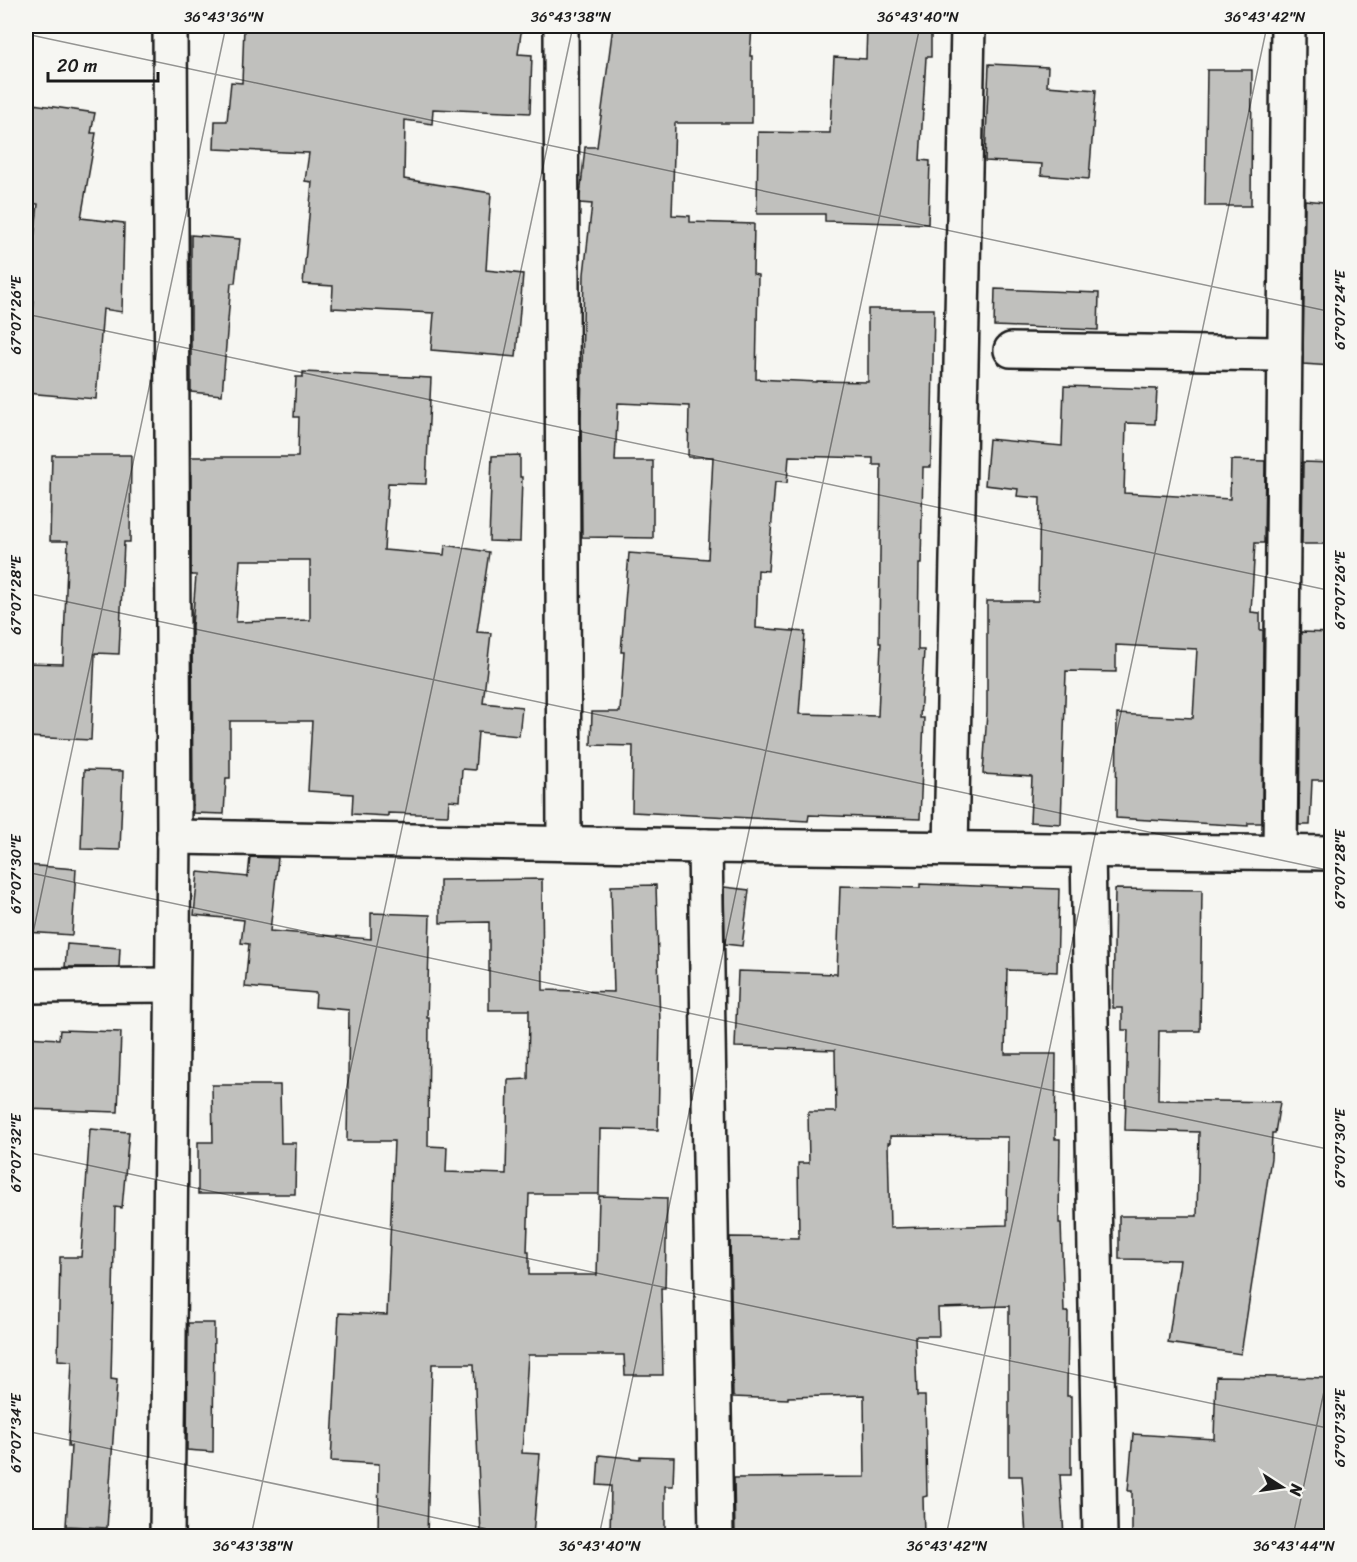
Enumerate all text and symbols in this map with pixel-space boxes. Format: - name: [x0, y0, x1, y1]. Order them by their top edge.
- text: 36°43'36"N: [184, 4, 264, 30]
- text: 36°43'38"N: [531, 4, 612, 30]
- text: 36°43'40"N: [877, 4, 960, 30]
- text: 36°43'42"N: [1224, 4, 1306, 30]
- scale bar: [48, 45, 158, 83]
- text: 20 m: [57, 50, 97, 82]
- text: 67°07'24"E: [1327, 268, 1353, 350]
- text: 67°07'26"E: [3, 274, 29, 354]
- text: 67°07'26"E: [1327, 549, 1353, 629]
- text: 67°07'28"E: [3, 554, 29, 635]
- text: 67°07'28"E: [1327, 828, 1353, 909]
- text: 67°07'30"E: [3, 833, 29, 914]
- text: 67°07'30"E: [1327, 1107, 1353, 1188]
- text: 67°07'32"E: [3, 1112, 29, 1192]
- text: 67°07'32"E: [1327, 1387, 1353, 1467]
- text: 67°07'34"E: [3, 1392, 29, 1473]
- north arrow: [1252, 1457, 1312, 1517]
- text: N: [1281, 1481, 1312, 1499]
- text: 36°43'38"N: [213, 1533, 294, 1559]
- text: 36°43'40"N: [559, 1533, 642, 1559]
- text: 36°43'42"N: [906, 1533, 988, 1559]
- text: 36°43'44"N: [1253, 1533, 1335, 1559]

